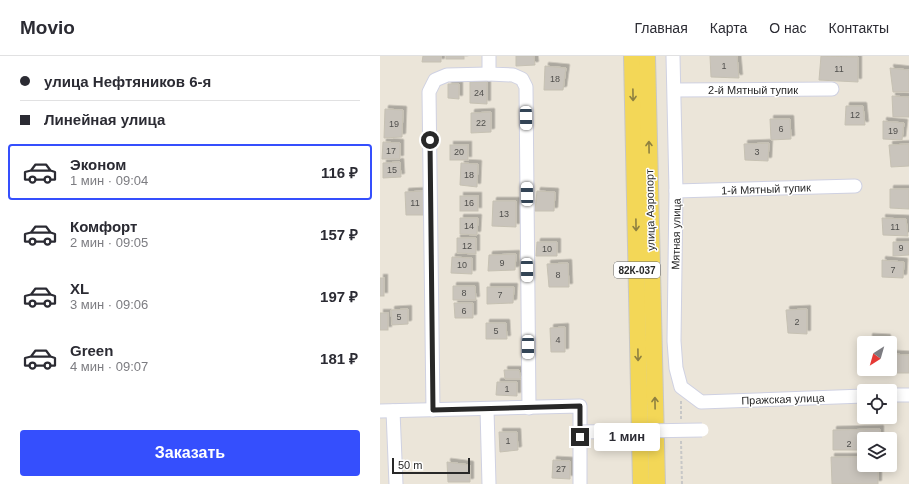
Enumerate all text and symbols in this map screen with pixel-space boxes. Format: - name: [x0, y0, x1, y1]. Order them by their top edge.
- text: Movio: [20, 17, 75, 38]
- text: Главная: [634, 20, 688, 36]
- text: Карта: [710, 20, 747, 36]
- text: О нас: [769, 20, 807, 36]
- text: Контакты: [829, 20, 889, 36]
- house number: 1: [721, 61, 727, 71]
- house number: 11: [834, 64, 844, 74]
- text: улица Нефтяников 6-я: [44, 73, 211, 90]
- house number: 18: [550, 74, 560, 84]
- street label: 2-й Мятный тупик: [708, 84, 798, 96]
- house number: 24: [474, 88, 484, 98]
- one-way arrow: [629, 88, 637, 101]
- car: [520, 106, 532, 130]
- house number: 12: [850, 110, 860, 120]
- text: Линейная улица: [44, 111, 165, 128]
- house number: 22: [476, 118, 486, 128]
- house number: 19: [389, 119, 399, 129]
- house number: 6: [778, 124, 784, 134]
- house number: 19: [888, 126, 898, 136]
- route start: [421, 131, 439, 149]
- one-way arrow: [645, 141, 653, 154]
- house number: 17: [386, 146, 396, 156]
- house number: 20: [454, 147, 464, 157]
- house number: 3: [754, 147, 760, 157]
- icon: car: [22, 154, 58, 190]
- text: Эконом: [70, 156, 126, 173]
- text: 116 ₽: [321, 164, 358, 181]
- house number: 15: [387, 165, 397, 175]
- street label: улица Аэропорт: [643, 169, 657, 251]
- house number: 18: [464, 170, 474, 180]
- text: 1 мин · 09:04: [70, 173, 148, 188]
- street label: 1-й Мятный тупик: [721, 181, 811, 197]
- car: [521, 182, 533, 206]
- street label: Мятная улица: [669, 197, 683, 270]
- house number: 11: [410, 198, 420, 208]
- house number: 16: [464, 198, 474, 208]
- house number: 13: [499, 209, 509, 219]
- icon: car: [22, 216, 58, 252]
- text: Комфорт: [70, 218, 137, 235]
- one-way arrow: [632, 218, 639, 231]
- house number: 14: [464, 221, 474, 231]
- house number: 11: [890, 222, 900, 232]
- text: 157 ₽: [320, 226, 358, 243]
- text: 2 мин · 09:05: [70, 235, 148, 250]
- house number: 12: [462, 241, 472, 251]
- house number: 9: [898, 243, 904, 253]
- house number: 10: [542, 244, 552, 254]
- house number: 9: [499, 258, 505, 268]
- car: [521, 258, 533, 282]
- house number: 10: [457, 260, 467, 270]
- road number: 82К-037: [614, 262, 660, 278]
- house number: 7: [890, 265, 896, 275]
- house number: 8: [555, 270, 561, 280]
- icon: car: [22, 278, 58, 314]
- text: XL: [70, 280, 89, 297]
- text: 197 ₽: [320, 288, 358, 305]
- house number: 8: [461, 288, 467, 298]
- house number: 7: [497, 290, 503, 300]
- text: 3 мин · 09:06: [70, 297, 148, 312]
- house number: 6: [461, 306, 467, 316]
- house number: 5: [396, 312, 402, 322]
- house number: 2: [794, 317, 800, 327]
- house number: 5: [493, 326, 499, 336]
- car: [522, 335, 534, 359]
- house number: 4: [555, 335, 561, 345]
- north arrow: [857, 336, 897, 376]
- map controls: [857, 336, 897, 472]
- icon: car: [22, 340, 58, 376]
- text: Green: [70, 342, 113, 359]
- one-way arrow: [635, 348, 642, 361]
- text: 181 ₽: [320, 350, 358, 367]
- text: 4 мин · 09:07: [70, 359, 148, 374]
- house number: 1: [504, 384, 510, 394]
- button: locate: [857, 384, 897, 424]
- street label: Пражская улица: [741, 392, 826, 406]
- one-way arrow: [651, 397, 659, 410]
- callout: 1 мин: [594, 423, 660, 451]
- route end: [571, 428, 589, 446]
- text: 1 мин: [609, 429, 645, 444]
- button: Заказать: [20, 430, 360, 476]
- button: layers: [857, 432, 897, 472]
- house number: 1: [505, 436, 511, 446]
- house number: 2: [846, 439, 852, 449]
- scale bar: [392, 456, 470, 475]
- text: 50 m: [398, 459, 422, 471]
- house number: 27: [556, 464, 566, 474]

